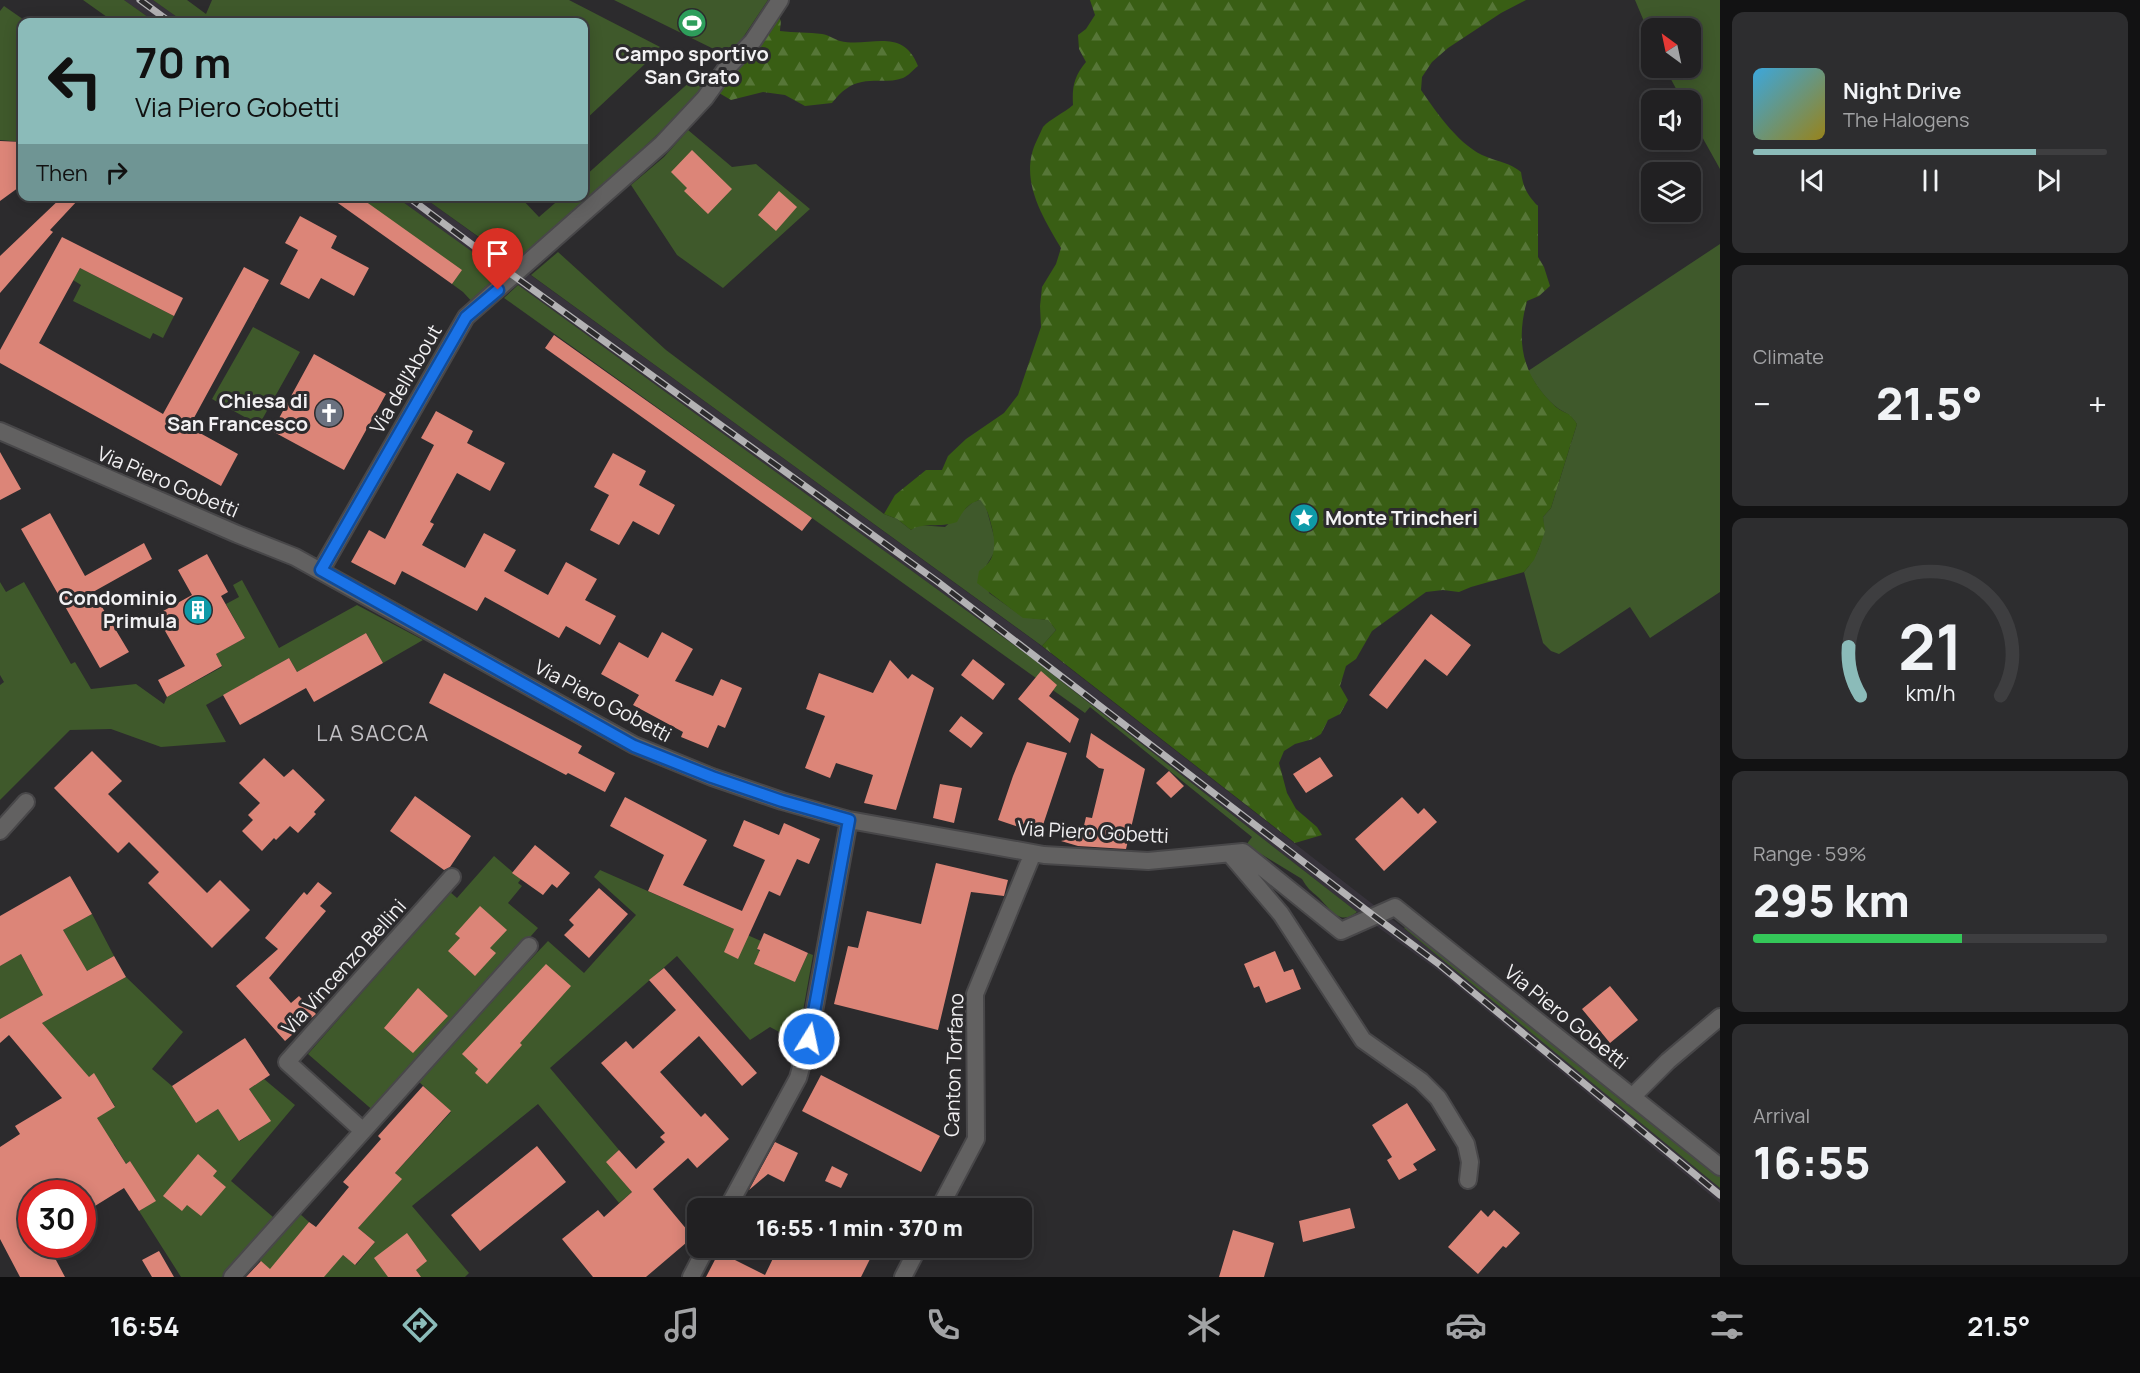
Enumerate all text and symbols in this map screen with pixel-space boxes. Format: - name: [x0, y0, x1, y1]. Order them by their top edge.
- sports icon: Campo sportivo San Grato: [676, 7, 708, 39]
- north arrow: [1641, 18, 1701, 78]
- map controls: [1641, 18, 1701, 222]
- text: 70 m: [135, 33, 231, 91]
- place label: Campo sportivo San Grato: [615, 40, 769, 90]
- icon: left: [36, 42, 114, 120]
- text: Night Drive: [1843, 76, 1962, 106]
- text: Via Piero Gobetti: [135, 88, 340, 125]
- button: sound: [1641, 90, 1701, 150]
- text: The Halogens: [1843, 106, 1969, 133]
- icon: right: [100, 156, 133, 189]
- text: Then: [36, 158, 88, 188]
- button: layers: [1641, 162, 1701, 222]
- icon: previous: [1796, 164, 1829, 197]
- icon: pause: [1914, 164, 1947, 197]
- icon: next: [2032, 164, 2065, 197]
- pin: [472, 228, 523, 290]
- icon: arrive: [481, 237, 514, 270]
- street label: Via dell'About: [363, 319, 448, 438]
- text: Climate: [1753, 343, 1824, 370]
- text: 21.5°: [1876, 372, 1983, 434]
- text: −: [1753, 381, 1771, 426]
- text: +: [2088, 381, 2107, 426]
- place label: Chiesa di San Francesco: [167, 387, 308, 437]
- church icon: Chiesa di San Francesco: [313, 397, 345, 429]
- street label: Via Piero Gobetti: [93, 439, 243, 524]
- place icon: Monte Trincheri: [1288, 502, 1320, 534]
- place label: Monte Trincheri: [1325, 504, 1478, 531]
- place label: Condominio Primula: [59, 584, 177, 634]
- building icon: Condominio Primula: [182, 594, 214, 626]
- text: 21: [1898, 603, 1962, 689]
- street label: Via Piero Gobetti: [530, 653, 677, 748]
- text: km/h: [1905, 678, 1955, 707]
- district label: LA SACCA: [316, 718, 430, 748]
- street label: Via Piero Gobetti: [1017, 814, 1169, 849]
- text: Range · 59%: [1753, 840, 1867, 867]
- text: 295 km: [1753, 869, 1910, 931]
- street label: Via Vincenzo Bellini: [275, 893, 412, 1040]
- street label: Via Piero Gobetti: [1499, 958, 1634, 1075]
- street label: Canton Torfano: [938, 993, 970, 1137]
- position arrow: [777, 1007, 841, 1071]
- text: Arrival: [1753, 1102, 1810, 1129]
- text: 16:55: [1753, 1131, 1871, 1193]
- speed limit sign: 30: [18, 1180, 96, 1258]
- text: 16:55 · 1 min · 370 m: [756, 1213, 963, 1243]
- icon: directions: [399, 1304, 441, 1346]
- icon: music: [661, 1304, 703, 1346]
- icon: phone: [922, 1304, 964, 1346]
- icon: climate: [1183, 1304, 1225, 1346]
- icon: car: [1445, 1304, 1487, 1346]
- icon: filters: [1706, 1304, 1748, 1346]
- text: 16:54: [110, 1307, 180, 1344]
- text: 21.5°: [1967, 1307, 2030, 1344]

